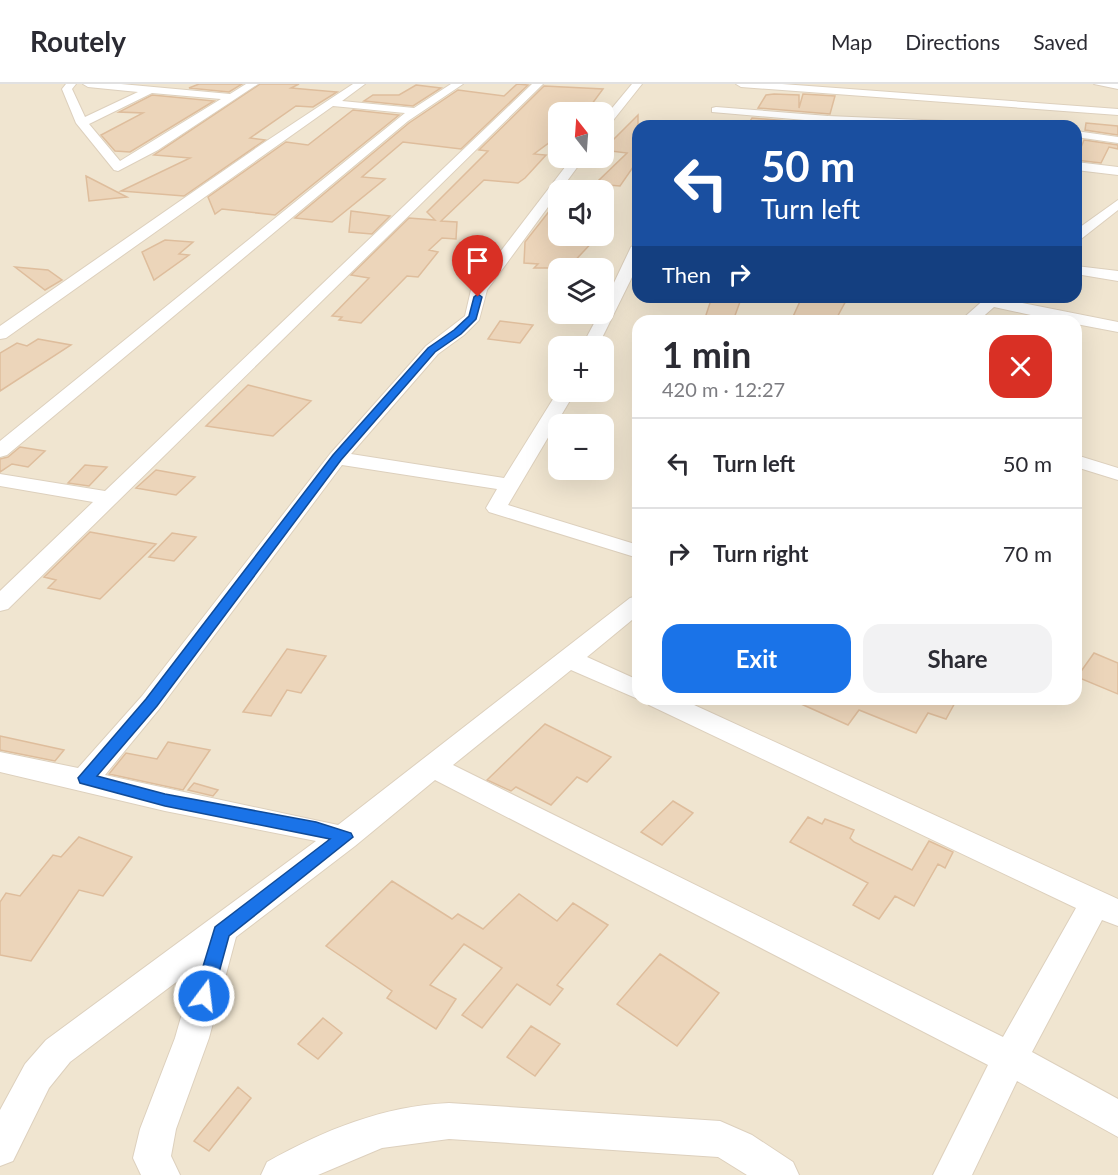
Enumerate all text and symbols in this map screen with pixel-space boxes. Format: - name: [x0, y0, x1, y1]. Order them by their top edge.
- text: Routely: [30, 24, 126, 58]
- text: Map: [831, 29, 872, 54]
- text: Directions: [905, 29, 1000, 54]
- text: Saved: [1033, 29, 1088, 54]
- north arrow: [548, 102, 614, 168]
- map controls: [548, 102, 614, 480]
- text: 50 m: [761, 141, 855, 191]
- icon: left: [662, 144, 740, 222]
- button: sound: [548, 180, 614, 246]
- text: Turn left: [761, 192, 860, 225]
- pin: [452, 235, 503, 297]
- icon: arrive: [461, 244, 494, 277]
- button: layers: [548, 258, 614, 324]
- icon: right: [723, 258, 756, 291]
- text: Then: [662, 261, 711, 288]
- text: 1 min: [662, 332, 751, 376]
- button: close: [989, 335, 1052, 398]
- button: +: [548, 336, 614, 402]
- text: 420 m · 12:27: [662, 377, 785, 401]
- button: −: [548, 414, 614, 480]
- icon: left: [662, 447, 695, 480]
- text: Turn left: [713, 450, 795, 477]
- text: 50 m: [1003, 450, 1052, 477]
- icon: right: [662, 537, 695, 570]
- text: Turn right: [713, 540, 808, 567]
- text: 70 m: [1003, 540, 1052, 567]
- button: Exit: [662, 624, 851, 693]
- button: Share: [863, 624, 1052, 693]
- position arrow: [172, 964, 236, 1028]

